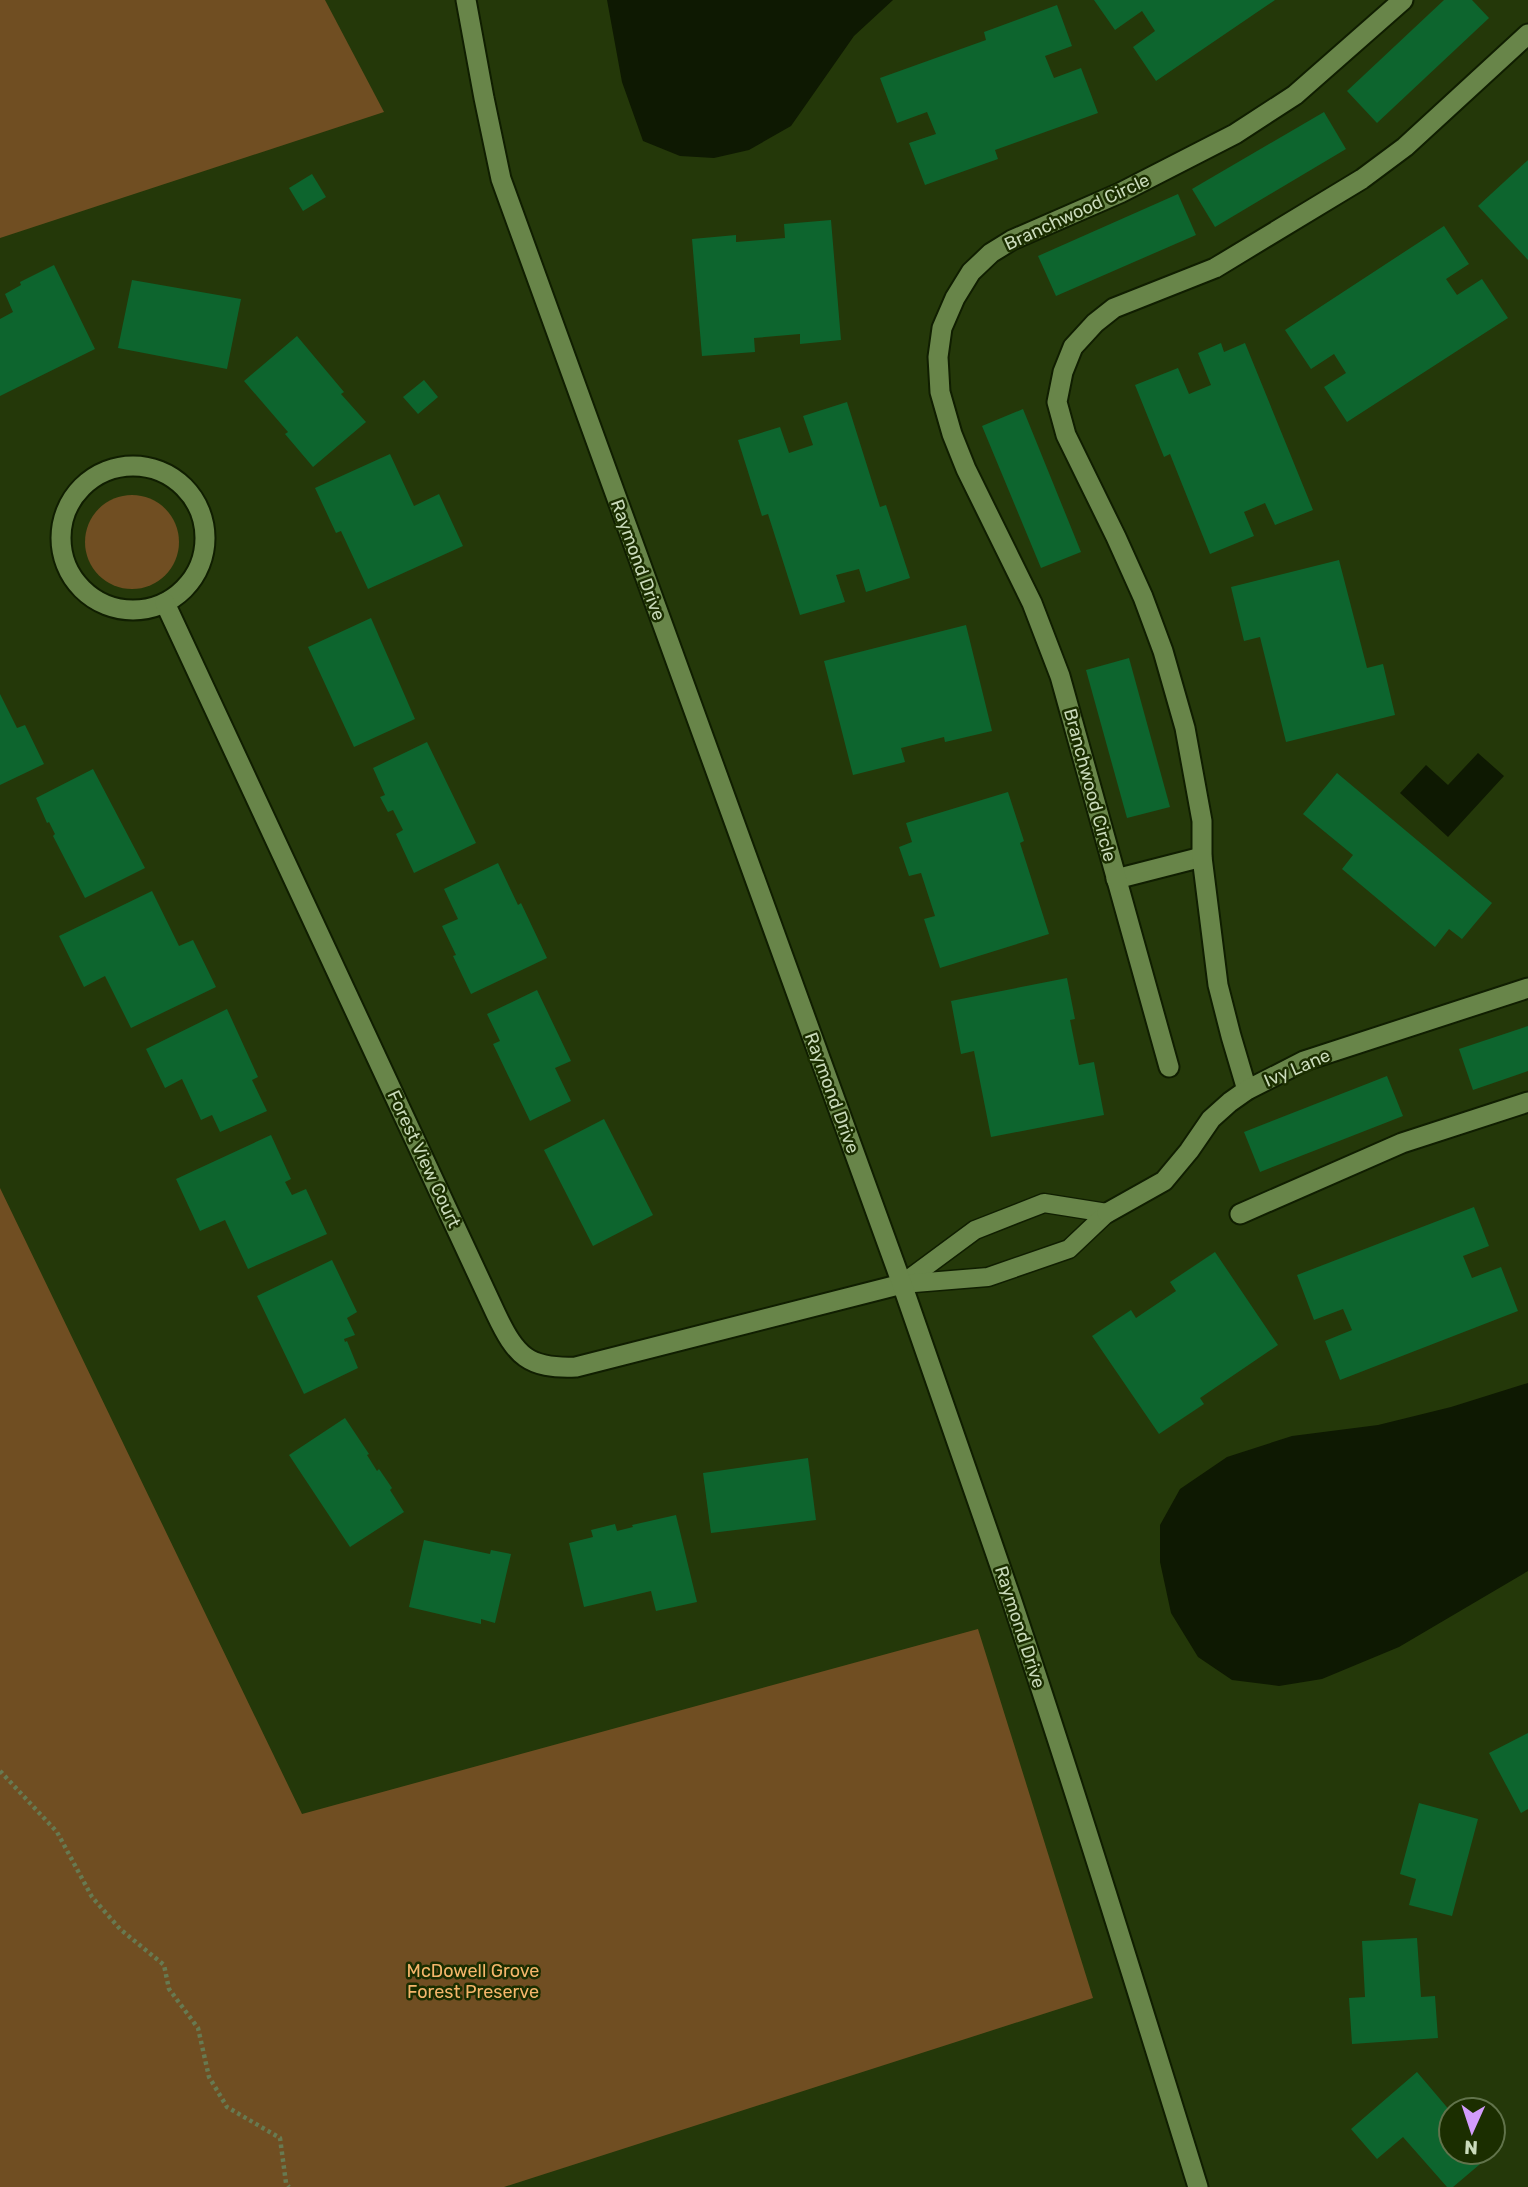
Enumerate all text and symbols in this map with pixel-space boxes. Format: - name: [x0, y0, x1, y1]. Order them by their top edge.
- street label: Branchwood Circle: [1001, 169, 1153, 255]
- street label: Raymond Drive: [606, 497, 670, 623]
- street label: Branchwood Circle: [1059, 706, 1121, 864]
- street label: Raymond Drive: [800, 1030, 864, 1156]
- street label: Ivy Lane: [1261, 1044, 1333, 1092]
- street label: Forest View Court: [383, 1087, 465, 1231]
- street label: Raymond Drive: [990, 1563, 1050, 1691]
- park label: McDowell Grove Forest Preserve: [407, 1960, 539, 2003]
- north arrow: [1437, 2096, 1507, 2166]
- text: N: [1464, 2136, 1479, 2159]

